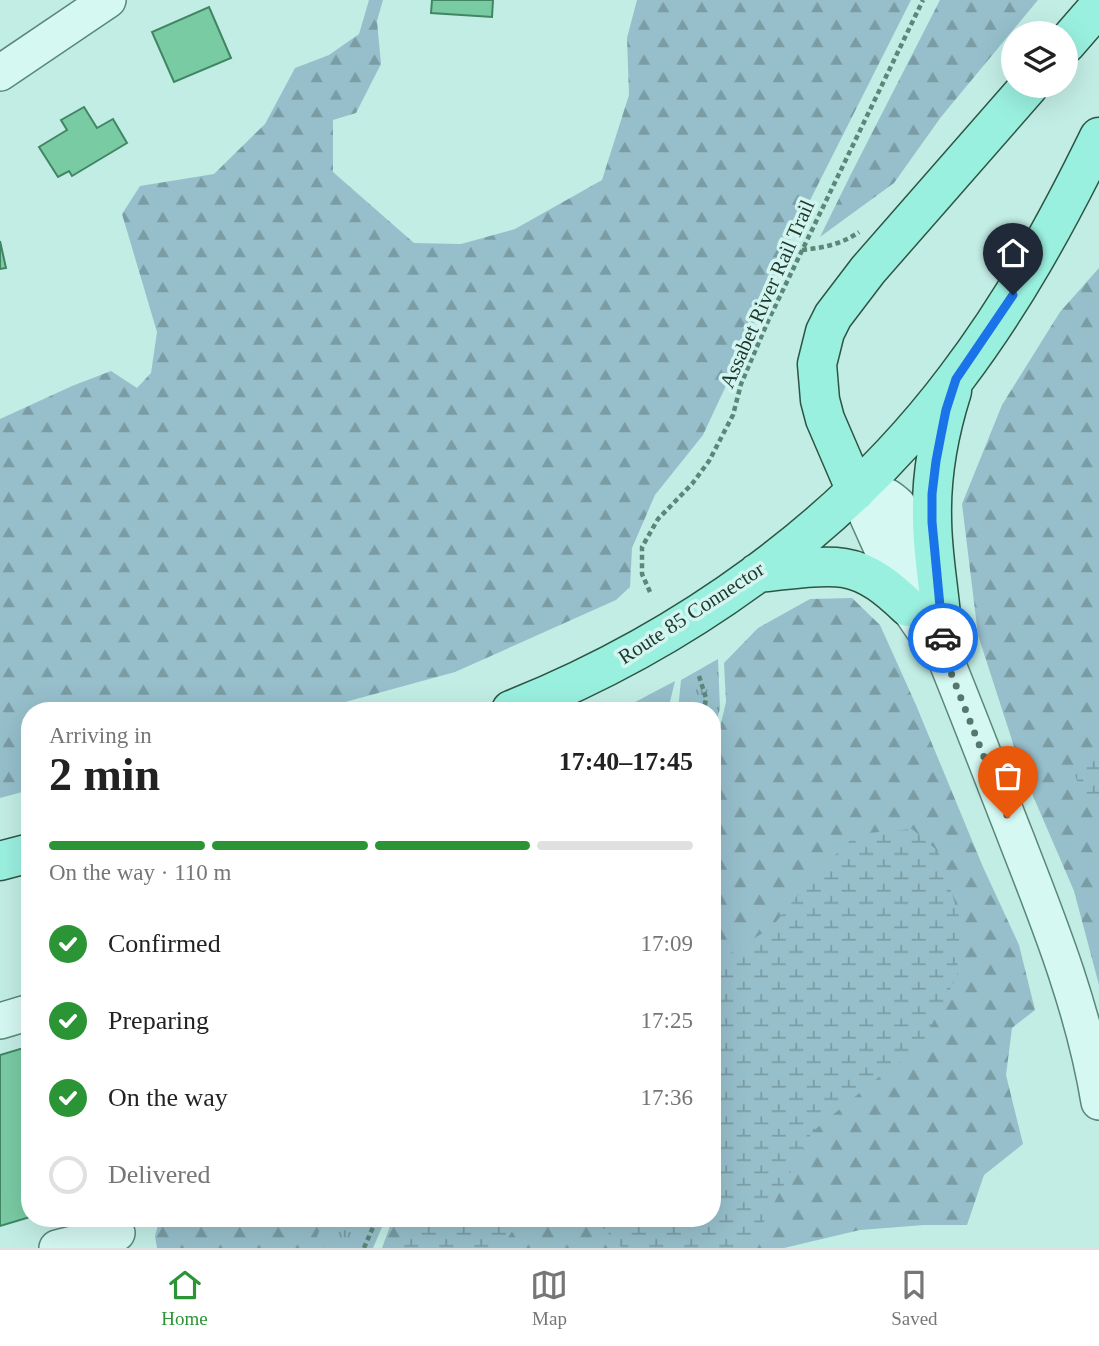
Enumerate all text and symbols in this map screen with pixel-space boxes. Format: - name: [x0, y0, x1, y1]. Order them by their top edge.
- map controls: [1001, 21, 1078, 98]
- button: layers: [1001, 21, 1078, 98]
- street label: Assabet River Rail Trail: [715, 196, 819, 392]
- pin: [983, 223, 1043, 295]
- icon: home: [994, 234, 1032, 272]
- street label: Route 85 Connector: [614, 557, 768, 669]
- courier: [908, 603, 978, 673]
- icon: car: [924, 619, 962, 657]
- text: Arriving in: [49, 723, 152, 748]
- pin: [978, 746, 1038, 818]
- text: 17:40–17:45: [559, 747, 693, 776]
- text: 2 min: [49, 749, 160, 800]
- icon: bag: [989, 757, 1027, 795]
- text: On the way · 110 m: [49, 860, 231, 885]
- icon: check: [49, 925, 87, 963]
- text: Confirmed: [108, 929, 221, 958]
- text: 17:09: [641, 931, 693, 956]
- icon: check: [49, 1002, 87, 1040]
- text: Preparing: [108, 1006, 209, 1035]
- text: 17:25: [641, 1008, 693, 1033]
- icon: check: [49, 1079, 87, 1117]
- text: On the way: [108, 1083, 228, 1112]
- text: 17:36: [641, 1085, 693, 1110]
- text: Delivered: [108, 1160, 211, 1189]
- tab: Home: [161, 1266, 208, 1330]
- tab: Map: [530, 1266, 568, 1330]
- tab: Saved: [891, 1266, 938, 1330]

